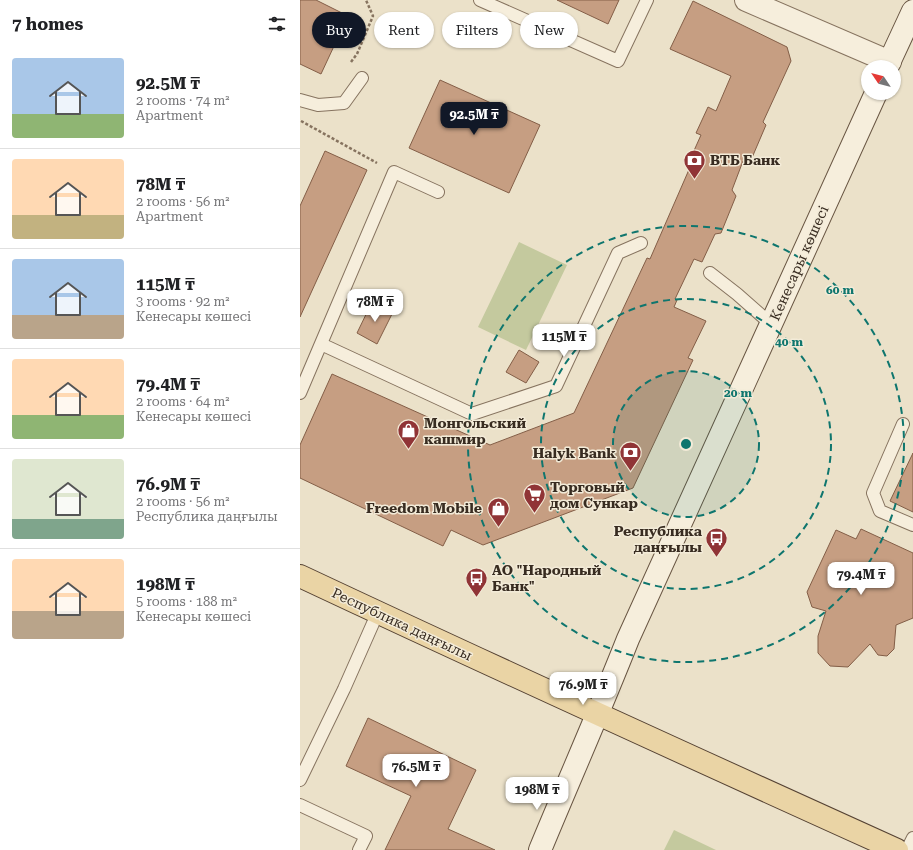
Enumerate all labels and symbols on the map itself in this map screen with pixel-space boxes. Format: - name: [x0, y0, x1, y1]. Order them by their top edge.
- north arrow: [861, 60, 901, 100]
- pin: 92.5M ₸: [437, 102, 511, 136]
- bank icon: ВТБ Банк: [681, 147, 707, 180]
- place label: ВТБ Банк: [710, 152, 781, 168]
- street label: Кенесары көшесі: [766, 203, 832, 323]
- text: 60 m: [826, 283, 854, 297]
- pin: 78M ₸: [347, 289, 403, 323]
- pin: 115M ₸: [531, 324, 597, 358]
- text: 40 m: [775, 335, 803, 349]
- text: 20 m: [724, 386, 752, 400]
- place label: Монгольский кашмир: [424, 415, 526, 447]
- shop icon: Монгольский кашмир: [395, 418, 421, 451]
- centre of rings: [679, 437, 693, 451]
- bank icon: Halyk Bank: [618, 440, 644, 473]
- place label: Halyk Bank: [533, 445, 616, 461]
- place label: Торговый дом Сункар: [550, 479, 638, 511]
- supermarket icon: Торговый дом Сункар: [521, 482, 547, 515]
- shop icon: Freedom Mobile: [485, 495, 511, 528]
- place label: Freedom Mobile: [366, 500, 482, 516]
- place label: Республика даңғылы: [614, 523, 703, 555]
- bus stop icon: Республика даңғылы: [704, 526, 730, 559]
- place label: АО "Народный Банк": [492, 562, 602, 594]
- pin: 79.4M ₸: [824, 562, 898, 596]
- bus stop icon: АО "Народный Банк": [463, 565, 489, 598]
- street label: Республика даңғылы: [329, 584, 475, 664]
- pin: 76.9M ₸: [546, 672, 620, 706]
- pin: 76.5M ₸: [379, 754, 453, 788]
- pin: 198M ₸: [504, 777, 570, 811]

